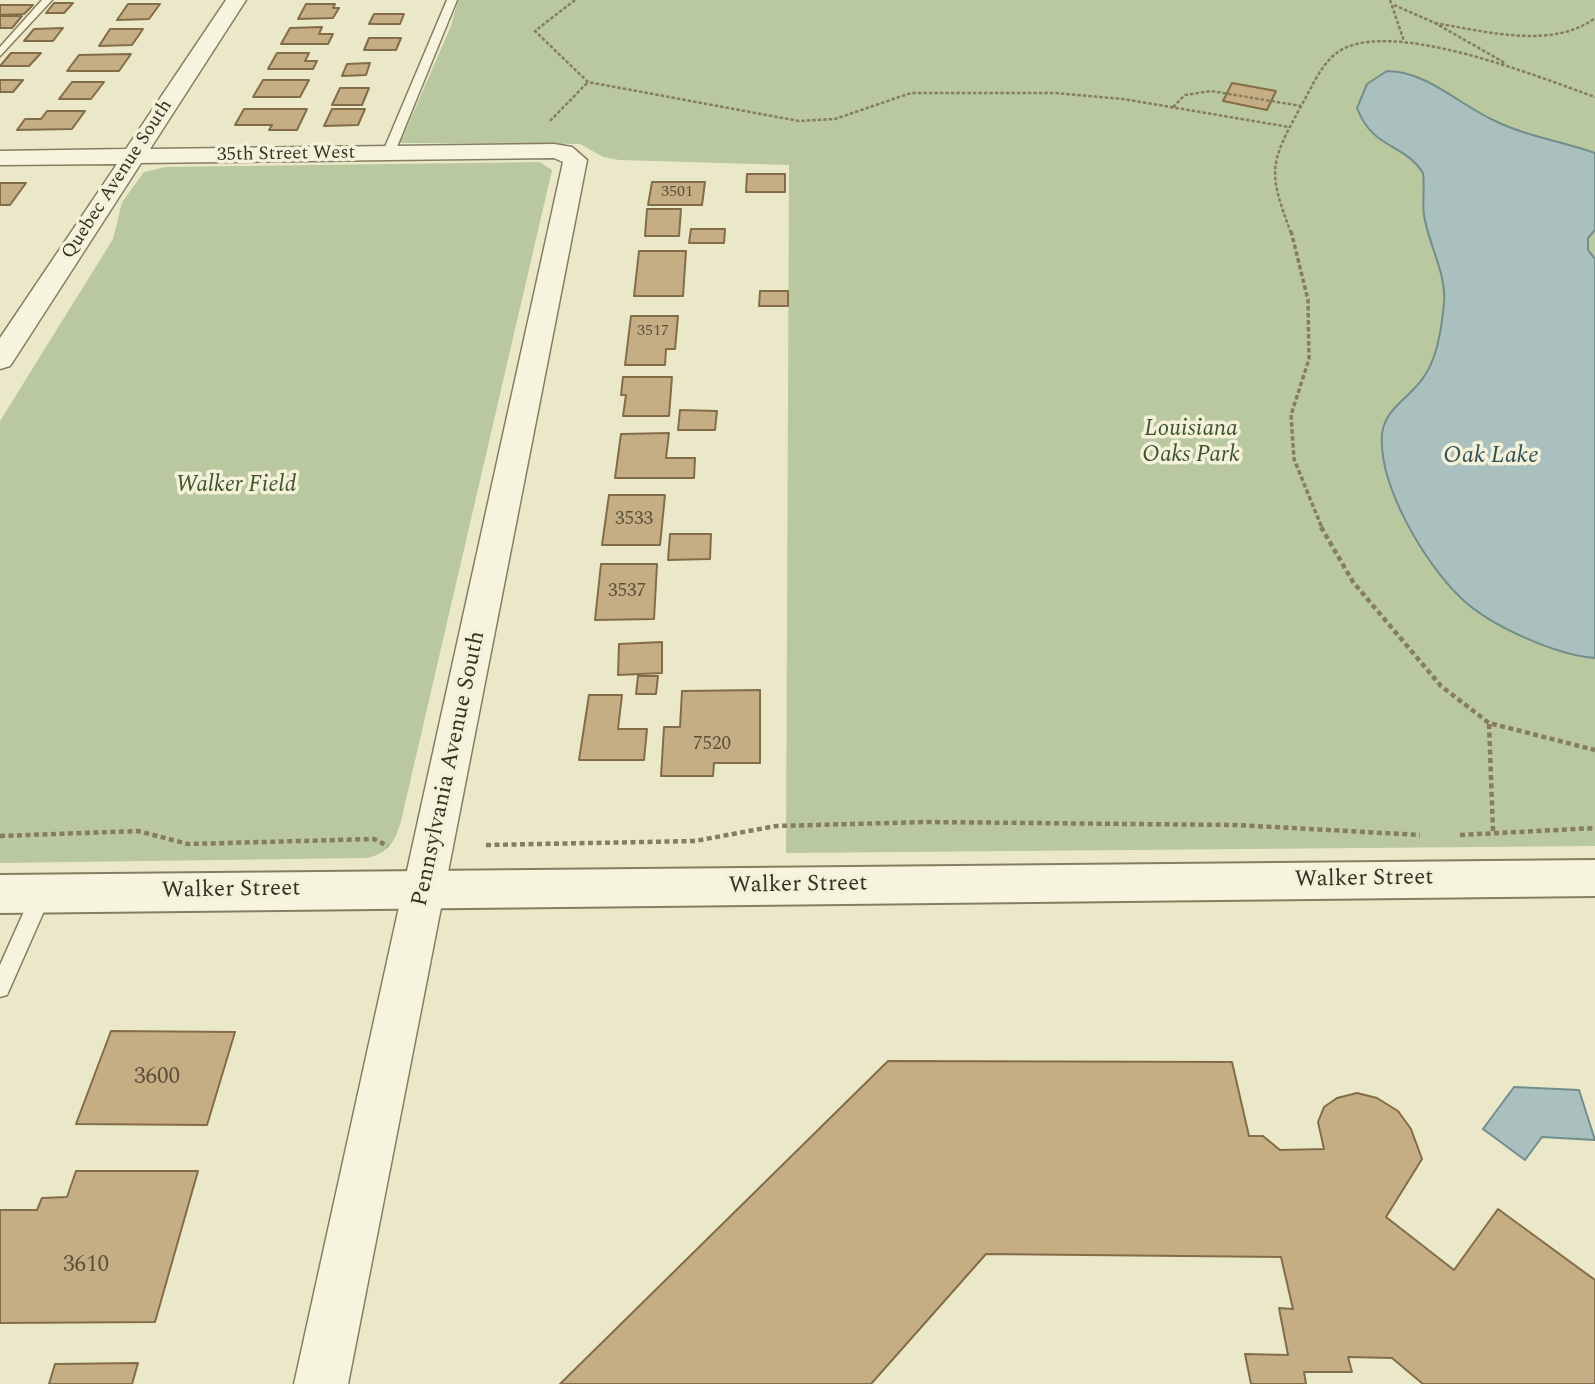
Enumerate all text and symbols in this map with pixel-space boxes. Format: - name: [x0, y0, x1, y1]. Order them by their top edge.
- street label: Quebec Avenue South: [58, 96, 178, 264]
- street label: 35th Street West: [217, 142, 355, 168]
- house number: 3501: [661, 183, 693, 203]
- house number: 3517: [637, 322, 669, 342]
- park label: Louisiana Oaks Park: [1142, 416, 1240, 470]
- water label: Oak Lake: [1443, 443, 1539, 471]
- park label: Walker Field: [176, 472, 296, 500]
- house number: 3533: [615, 509, 653, 531]
- house number: 3537: [608, 581, 646, 603]
- street label: Pennsylvania Avenue South: [407, 629, 493, 909]
- house number: 7520: [693, 734, 731, 756]
- street label: Walker Street: [1294, 865, 1434, 895]
- street label: Walker Street: [728, 871, 868, 901]
- street label: Walker Street: [161, 876, 301, 906]
- house number: 3600: [134, 1064, 180, 1092]
- house number: 3610: [63, 1252, 109, 1280]

